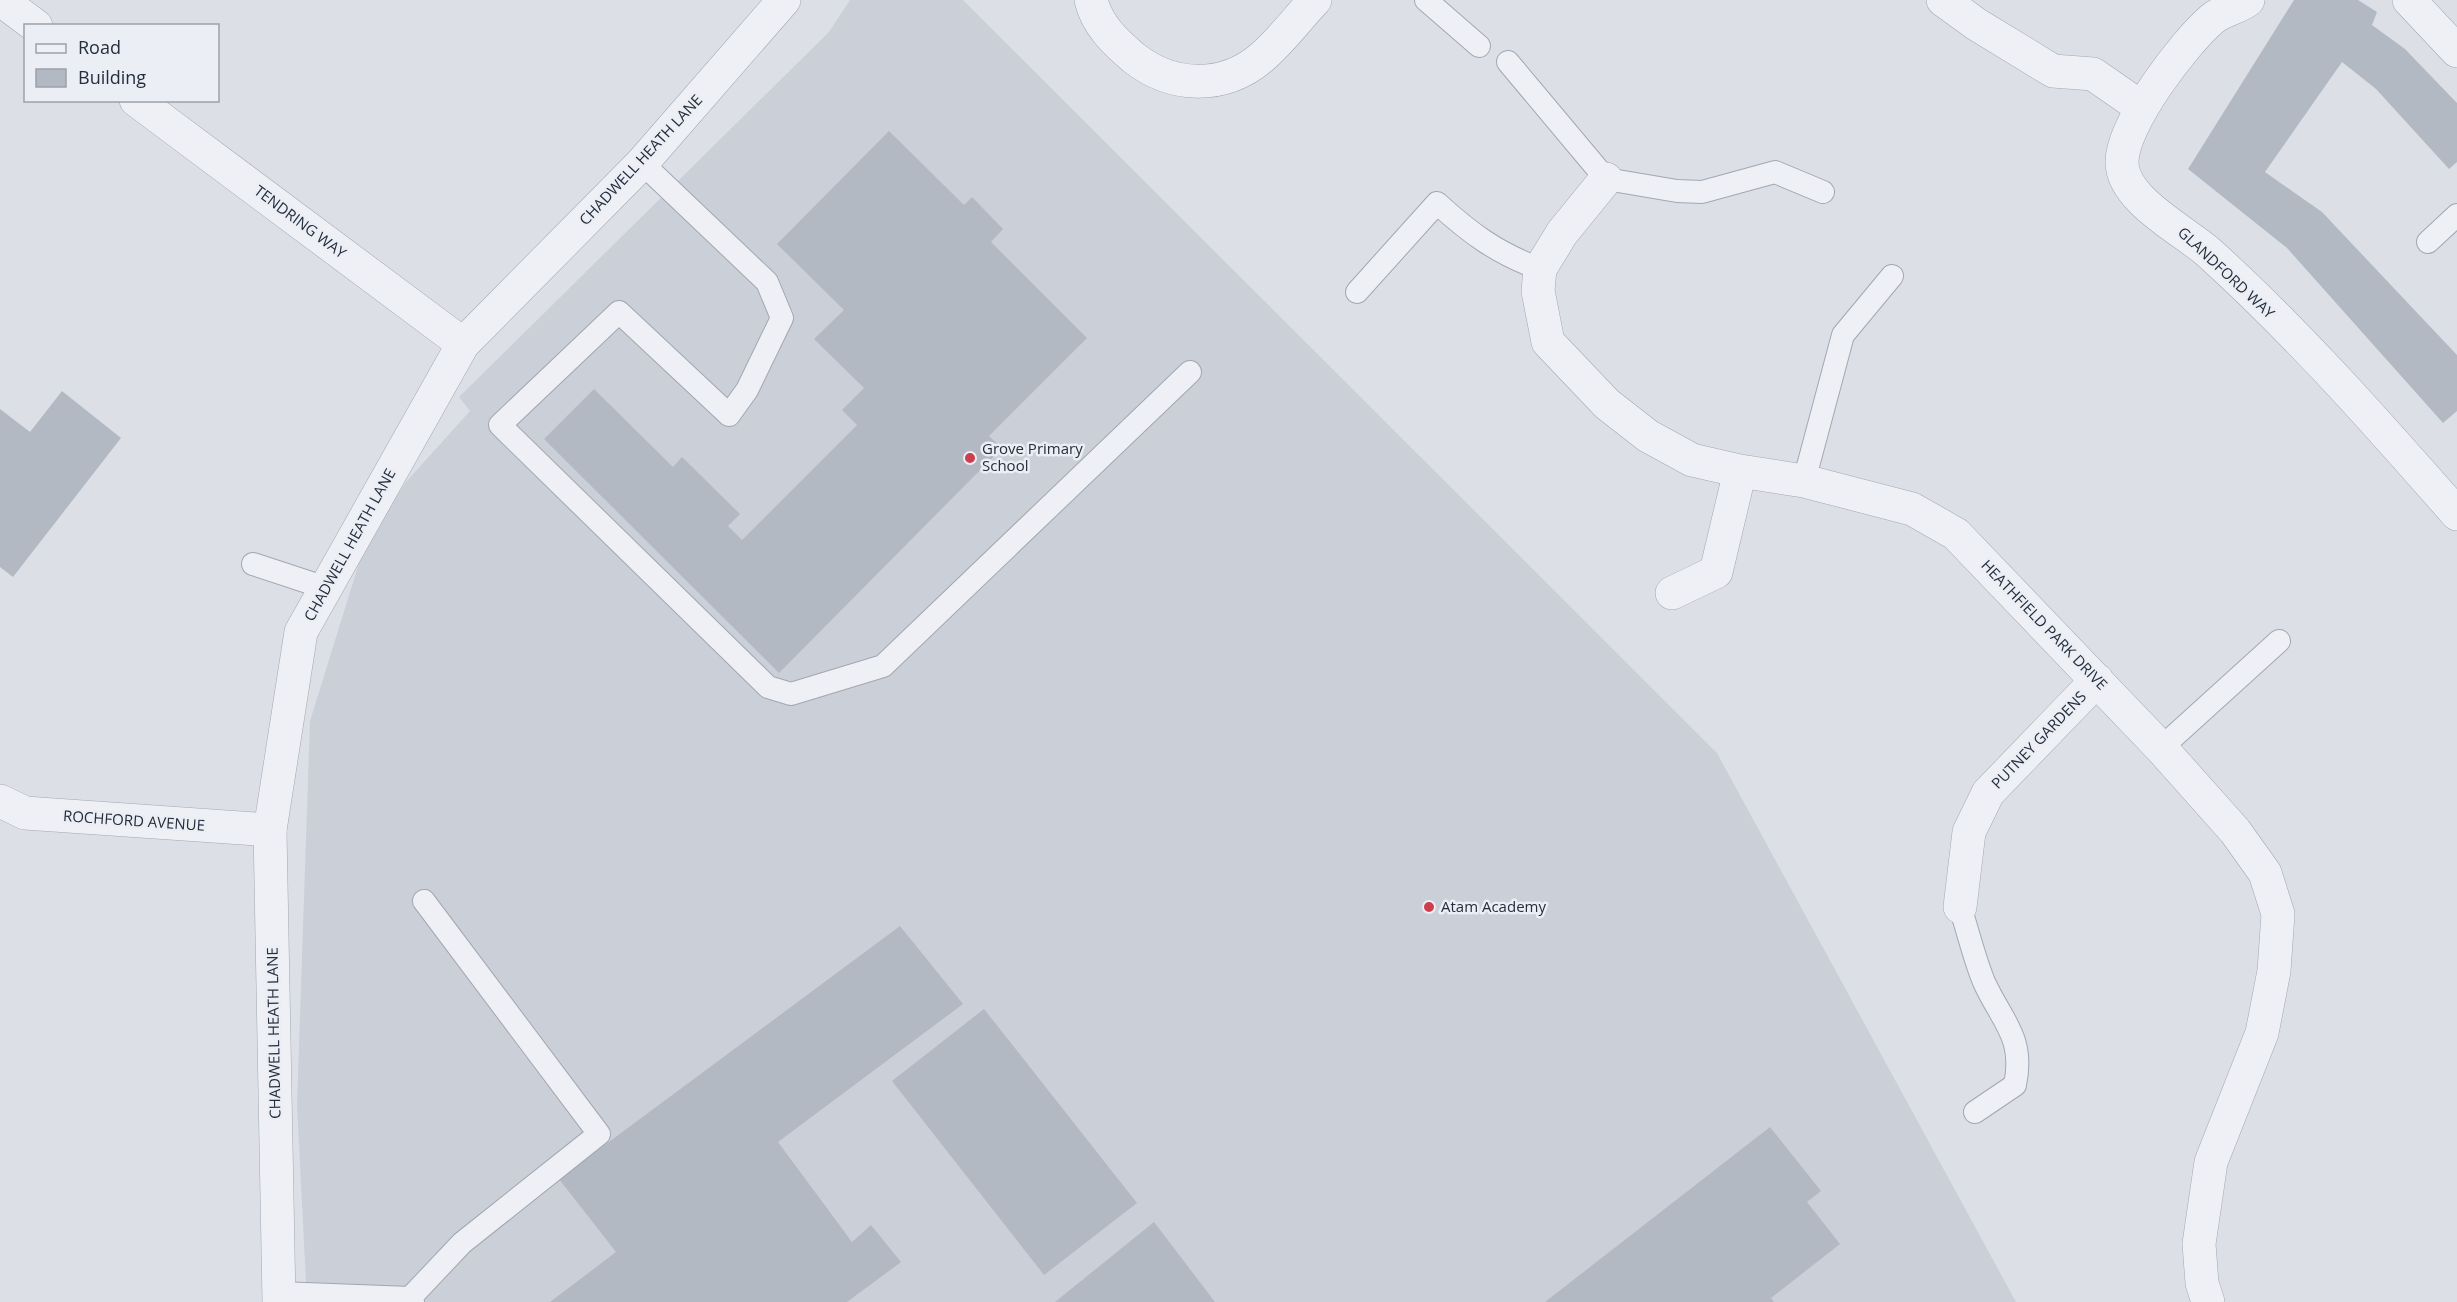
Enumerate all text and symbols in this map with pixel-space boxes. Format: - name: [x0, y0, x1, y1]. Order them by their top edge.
- legend: [24, 24, 219, 102]
- text: Road: [78, 35, 121, 59]
- text: Building: [78, 65, 146, 89]
- street label: CHADWELL HEATH LANE: [574, 90, 706, 229]
- street label: TENDRING WAY: [251, 180, 351, 263]
- street label: GLANDFORD WAY: [2174, 222, 2280, 323]
- place label: Grove Primary School: [982, 438, 1083, 475]
- marker: Grove Primary School: [963, 451, 977, 465]
- street label: CHADWELL HEATH LANE: [299, 465, 399, 624]
- street label: HEATHFIELD PARK DRIVE: [1977, 555, 2112, 694]
- street label: PUTNEY GARDENS: [1986, 686, 2090, 792]
- street label: ROCHFORD AVENUE: [62, 805, 206, 835]
- place label: Atam Academy: [1441, 896, 1546, 916]
- marker: Atam Academy: [1422, 900, 1436, 914]
- street label: CHADWELL HEATH LANE: [262, 947, 284, 1119]

